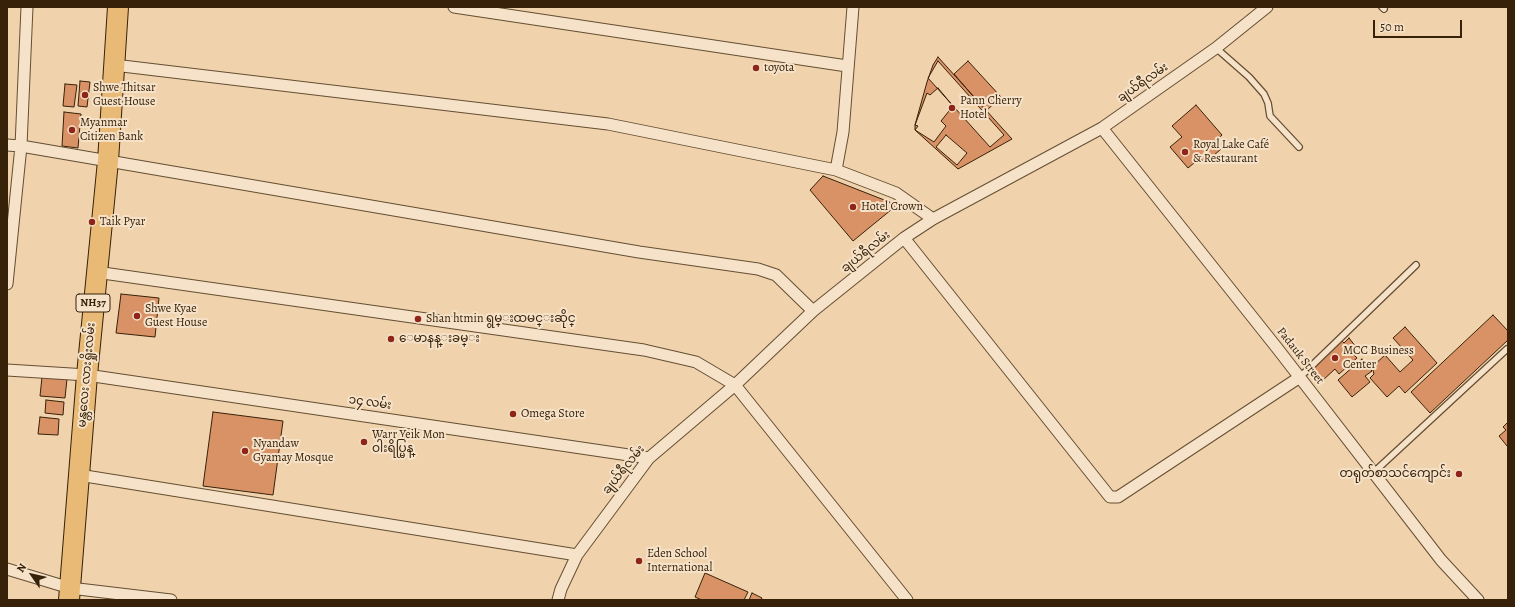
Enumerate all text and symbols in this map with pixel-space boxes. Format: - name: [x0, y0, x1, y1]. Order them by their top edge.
- scale bar: [1375, 12, 1464, 38]
- text: 50 m: [1380, 19, 1404, 35]
- street label: ချယ်ရီလမ်း: [1115, 60, 1171, 106]
- place label: toyota: [764, 61, 794, 75]
- marker: toyota: [751, 63, 761, 73]
- place label: Shwe Thitsar Guest House: [93, 81, 156, 109]
- marker: Shwe Thitsar Guest House: [80, 90, 90, 100]
- place label: Pann Cherry Hotel: [960, 94, 1022, 122]
- marker: Pann Cherry Hotel: [947, 103, 957, 113]
- place label: Myanmar Citizen Bank: [80, 116, 143, 144]
- marker: Myanmar Citizen Bank: [67, 125, 77, 135]
- place label: Royal Lake Café & Restaurant: [1193, 138, 1269, 166]
- marker: Royal Lake Café & Restaurant: [1180, 147, 1190, 157]
- place label: Hotel Crown: [861, 200, 923, 214]
- marker: Hotel Crown: [848, 202, 858, 212]
- place label: Taik Pyar: [100, 215, 145, 229]
- marker: Taik Pyar: [87, 217, 97, 227]
- street label: ချယ်ရီလမ်း: [839, 228, 893, 276]
- road number: NH37: [76, 294, 110, 312]
- place label: Shwe Kyae Guest House: [145, 302, 207, 330]
- marker: Shwe Kyae Guest House: [132, 311, 142, 321]
- place label: Shan htmin ရွမ္းထမင္းဆိုင္: [426, 312, 576, 326]
- marker: Shan htmin ရွမ္းထမင္းဆိုင္: [413, 314, 423, 324]
- street label: မန္တလေး လားရှိုးလမ်း: [75, 322, 99, 428]
- street label: Padauk Street: [1273, 325, 1327, 387]
- place label: ေမာနန္းခမ္း: [399, 332, 480, 346]
- marker: ေမာနန္းခမ္း: [386, 334, 396, 344]
- place label: MCC Business Center: [1343, 344, 1414, 372]
- marker: MCC Business Center: [1330, 353, 1340, 363]
- street label: ၁၄ လမ်း: [348, 393, 392, 413]
- place label: Omega Store: [521, 407, 585, 421]
- marker: Omega Store: [508, 409, 518, 419]
- place label: Warr Yeik Mon ဝါးရိပ္မြန္: [372, 428, 445, 456]
- place label: Nyandaw Gyamay Mosque: [253, 437, 333, 465]
- marker: Warr Yeik Mon ဝါးရိပ္မြန္: [359, 437, 369, 447]
- street label: ချယ်ရီလမ်း: [600, 443, 648, 497]
- marker: Nyandaw Gyamay Mosque: [240, 446, 250, 456]
- place label: တရုတ်စာသင်ကျောင်း: [1340, 467, 1451, 481]
- marker: တရုတ်စာသင်ကျောင်း: [1454, 469, 1464, 479]
- place label: Eden School International: [647, 547, 712, 575]
- north arrow: [12, 555, 52, 595]
- marker: Eden School International: [634, 556, 644, 566]
- text: N: [13, 561, 30, 576]

